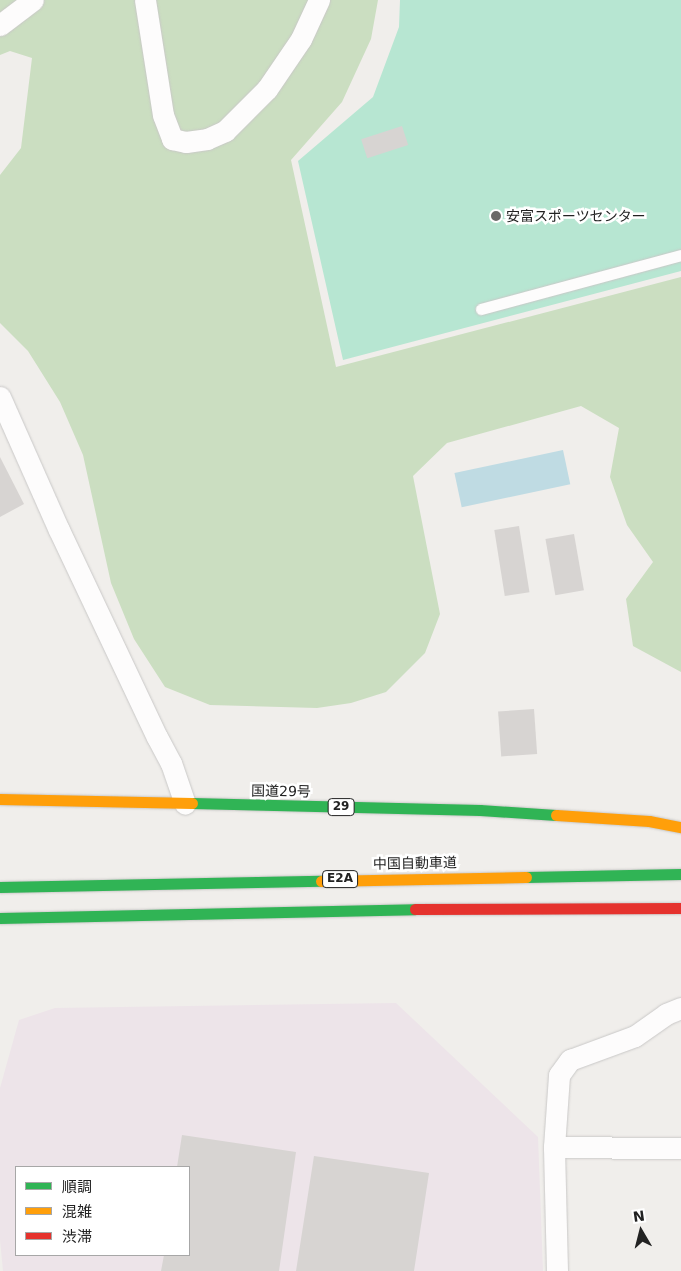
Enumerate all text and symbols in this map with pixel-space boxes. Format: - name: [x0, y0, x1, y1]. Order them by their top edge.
- place label: 安富スポーツセンター: [506, 208, 646, 224]
- marker: 安富スポーツセンター: [490, 210, 502, 222]
- street label: 国道29号: [251, 782, 311, 800]
- road number: 29: [327, 798, 355, 816]
- street label: 中国自動車道: [373, 854, 457, 872]
- road number: E2A: [321, 870, 359, 889]
- legend: [15, 1166, 190, 1256]
- text: 順調: [62, 1178, 92, 1196]
- text: 混雑: [62, 1203, 92, 1221]
- north arrow: [616, 1206, 666, 1256]
- text: N: [632, 1207, 646, 1225]
- text: 渋滞: [62, 1228, 92, 1246]

